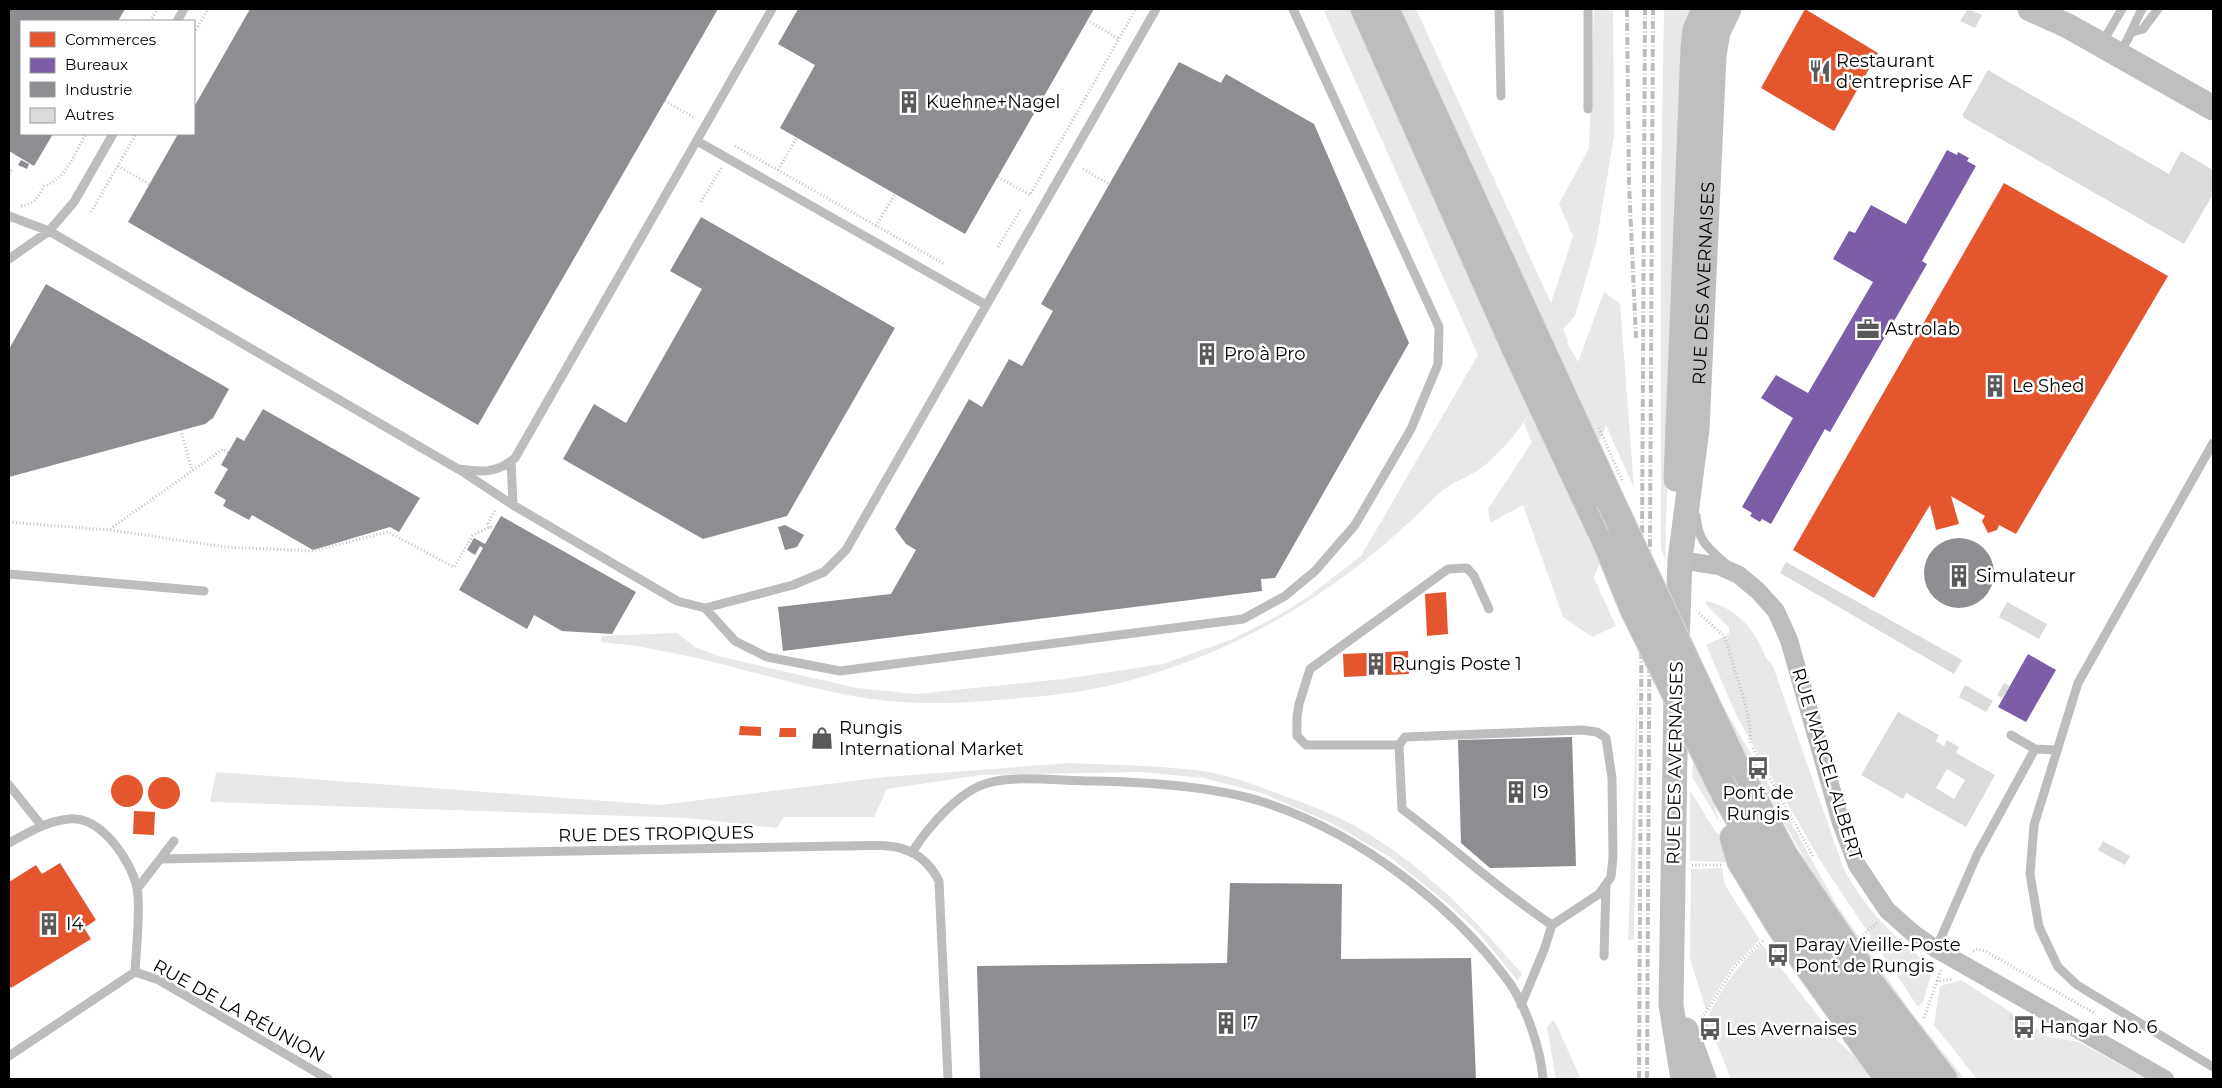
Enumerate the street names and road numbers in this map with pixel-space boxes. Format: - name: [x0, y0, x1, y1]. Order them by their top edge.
- street label: RUE DES AVERNAISES: [1688, 181, 1719, 385]
- street label: RUE DES AVERNAISES: [1662, 661, 1688, 865]
- street label: RUE MARCEL ALBERT: [1787, 665, 1867, 863]
- street label: RUE DES TROPIQUES: [558, 821, 754, 847]
- street label: RUE DE LA RÉUNION: [149, 955, 329, 1067]

